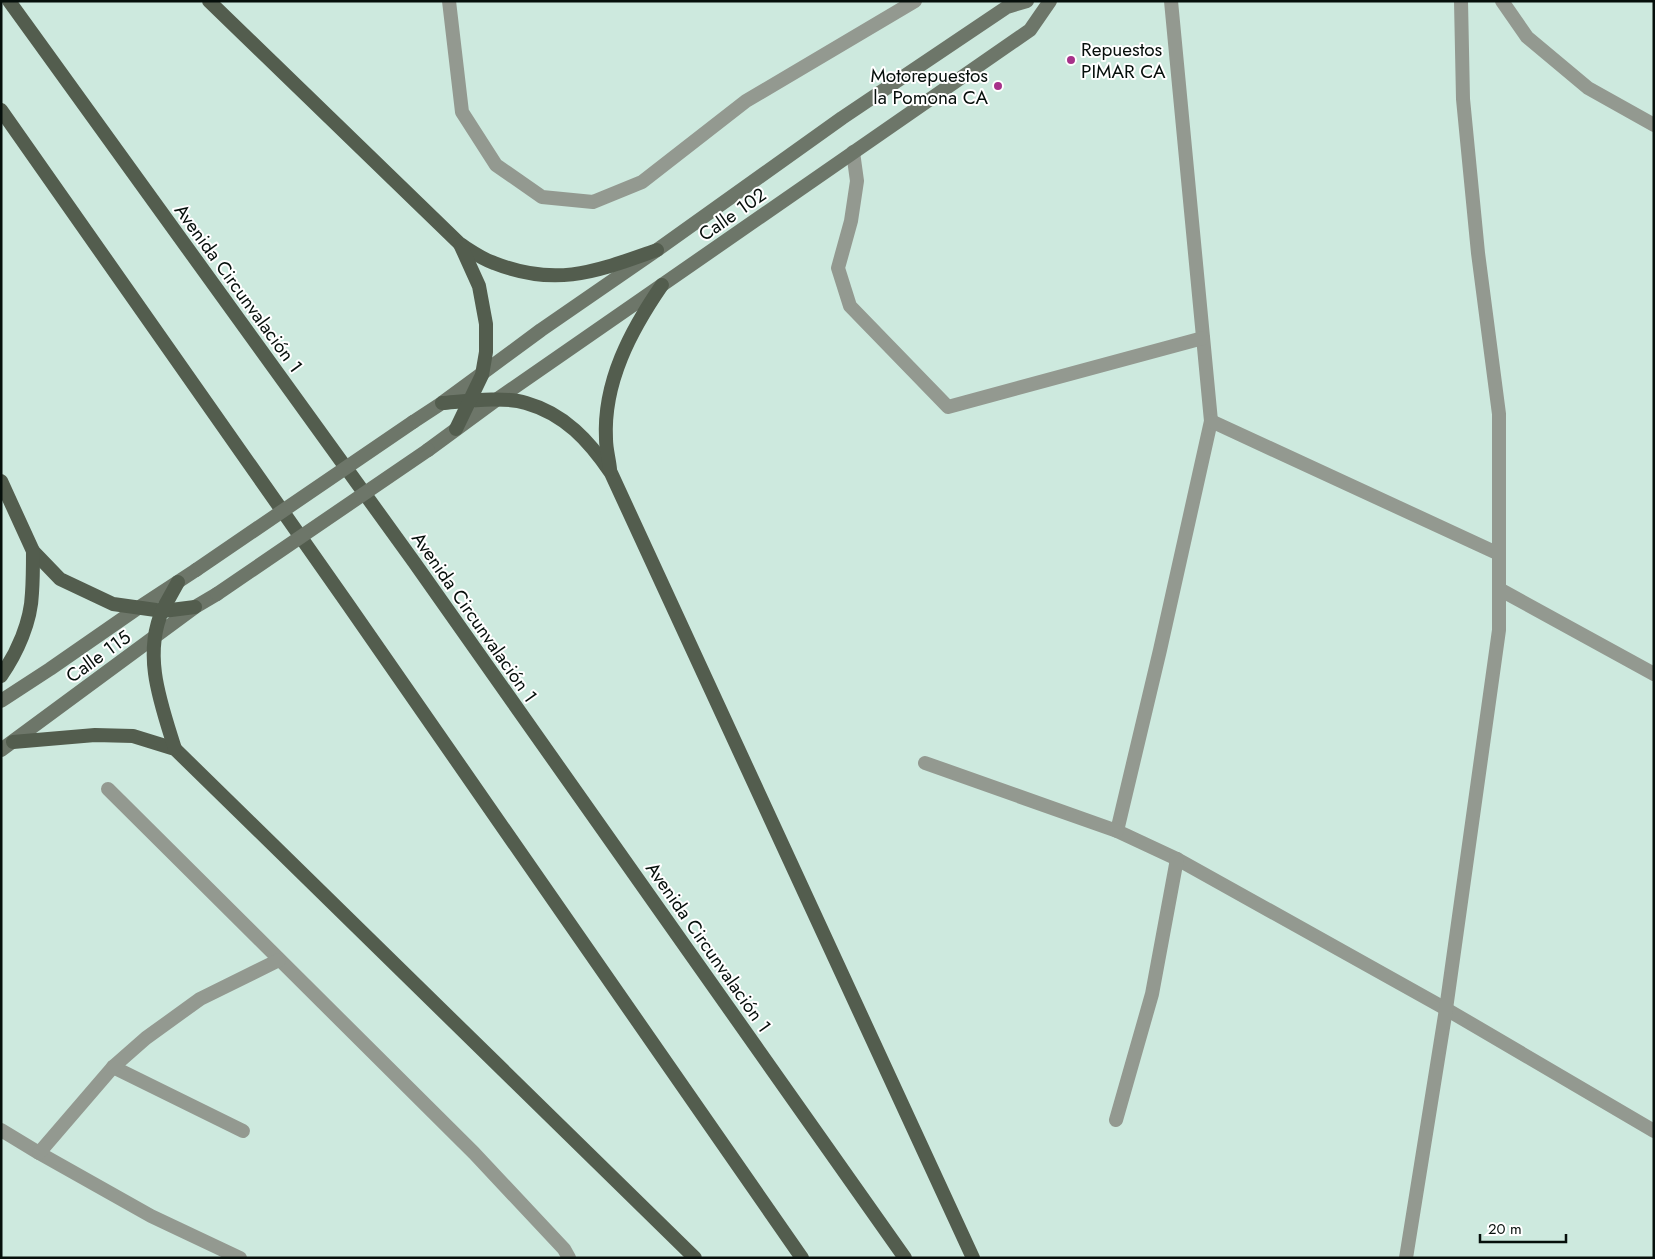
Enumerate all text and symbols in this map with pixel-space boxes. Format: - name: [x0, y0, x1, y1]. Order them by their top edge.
- place label: Repuestos PIMAR CA: [1081, 36, 1166, 85]
- marker: Repuestos PIMAR CA: [1065, 54, 1077, 66]
- place label: Motorepuestos la Pomona CA: [870, 62, 988, 111]
- marker: Motorepuestos la Pomona CA: [992, 80, 1004, 92]
- street label: Calle 102: [693, 181, 772, 248]
- street label: Avenida Circunvalación 1: [168, 198, 309, 378]
- street label: Avenida Circunvalación 1: [405, 526, 544, 708]
- street label: Calle 115: [60, 624, 136, 689]
- street label: Avenida Circunvalación 1: [639, 856, 778, 1038]
- scale bar: [1480, 1212, 1566, 1244]
- text: 20 m: [1488, 1218, 1522, 1240]

